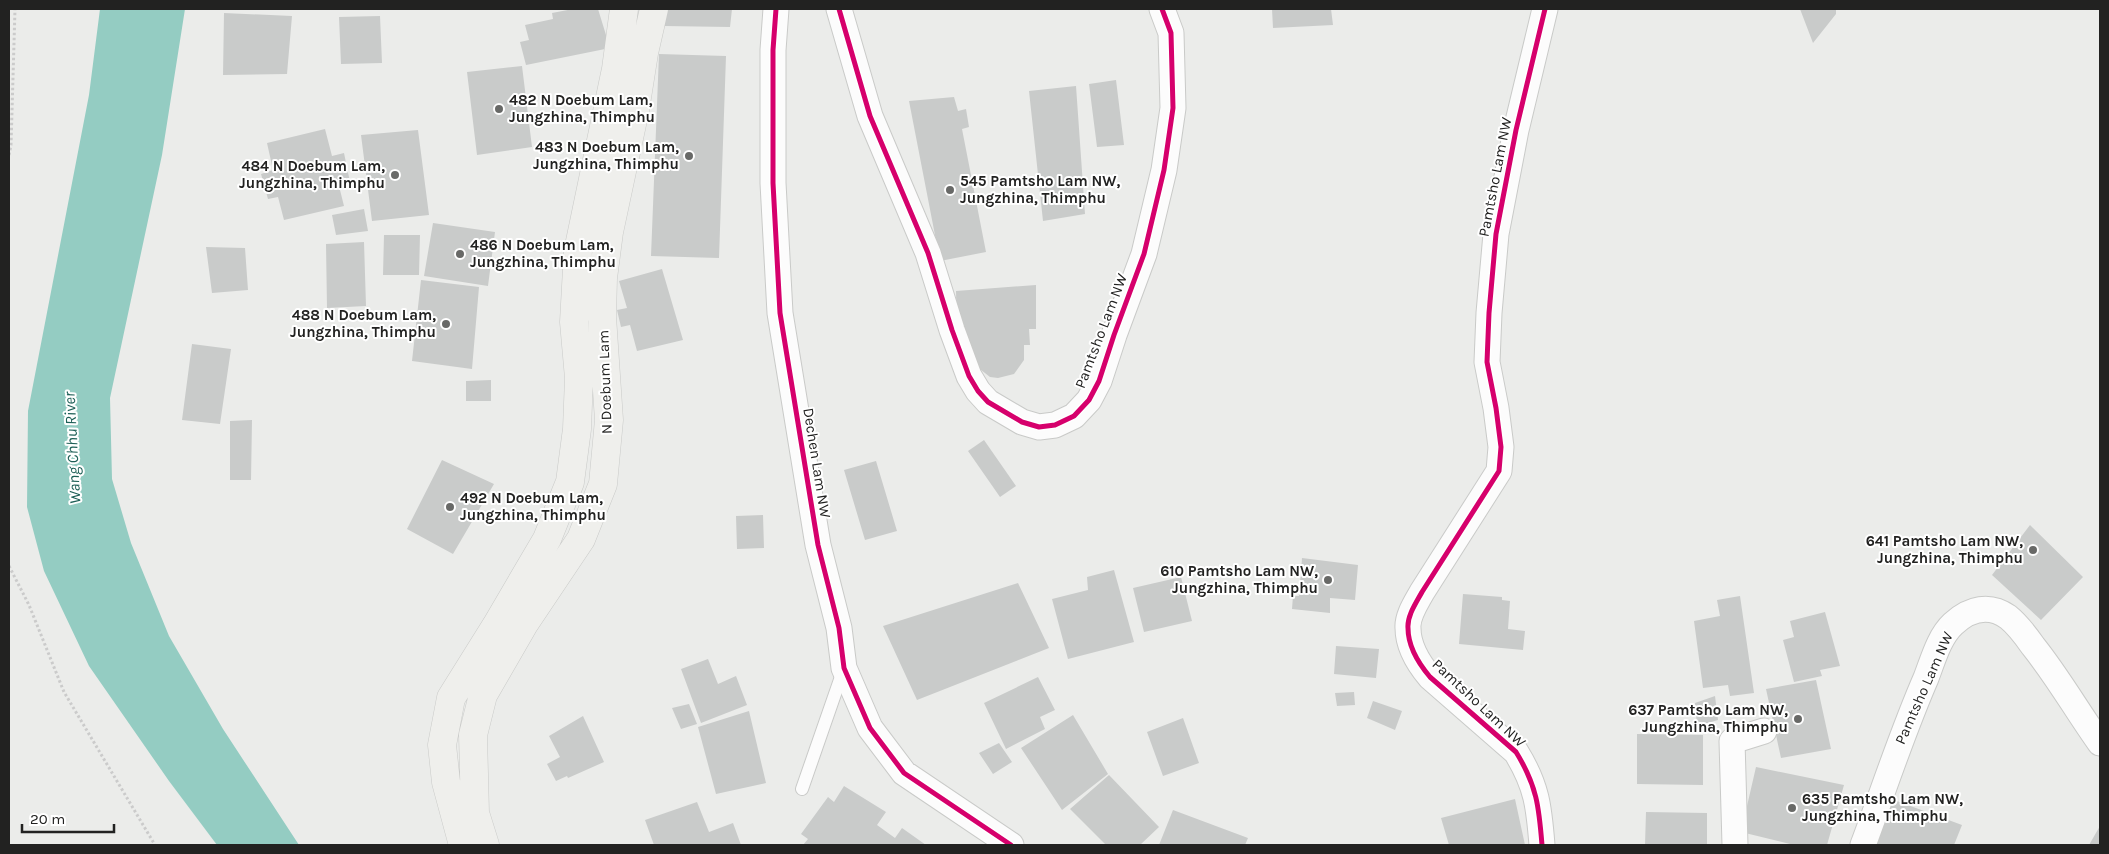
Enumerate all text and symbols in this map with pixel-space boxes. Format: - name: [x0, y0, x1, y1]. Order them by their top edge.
- place label: 482 N Doebum Lam, Jungzhina, Thimphu: [509, 91, 655, 126]
- marker: 482 N Doebum Lam, Jungzhina, Thimphu: [493, 103, 505, 115]
- street label: Pamtsho Lam NW: [1475, 115, 1516, 238]
- place label: 483 N Doebum Lam, Jungzhina, Thimphu: [533, 138, 679, 173]
- marker: 483 N Doebum Lam, Jungzhina, Thimphu: [683, 150, 695, 162]
- place label: 484 N Doebum Lam, Jungzhina, Thimphu: [239, 157, 385, 192]
- marker: 484 N Doebum Lam, Jungzhina, Thimphu: [389, 169, 401, 181]
- place label: 545 Pamtsho Lam NW, Jungzhina, Thimphu: [960, 172, 1121, 207]
- marker: 545 Pamtsho Lam NW, Jungzhina, Thimphu: [944, 184, 956, 196]
- place label: 486 N Doebum Lam, Jungzhina, Thimphu: [470, 236, 616, 271]
- marker: 486 N Doebum Lam, Jungzhina, Thimphu: [454, 248, 466, 260]
- street label: Pamtsho Lam NW: [1071, 271, 1131, 391]
- place label: 488 N Doebum Lam, Jungzhina, Thimphu: [290, 306, 436, 341]
- marker: 488 N Doebum Lam, Jungzhina, Thimphu: [440, 318, 452, 330]
- street label: N Doebum Lam: [594, 329, 616, 435]
- water label: Wang Chhu River: [60, 391, 84, 505]
- street label: Dechen Lam NW: [799, 407, 835, 520]
- place label: 492 N Doebum Lam, Jungzhina, Thimphu: [460, 489, 606, 524]
- marker: 492 N Doebum Lam, Jungzhina, Thimphu: [444, 501, 456, 513]
- place label: 641 Pamtsho Lam NW, Jungzhina, Thimphu: [1866, 532, 2023, 567]
- marker: 641 Pamtsho Lam NW, Jungzhina, Thimphu: [2027, 544, 2039, 556]
- place label: 610 Pamtsho Lam NW, Jungzhina, Thimphu: [1160, 562, 1318, 597]
- marker: 610 Pamtsho Lam NW, Jungzhina, Thimphu: [1322, 574, 1334, 586]
- street label: Pamtsho Lam NW: [1891, 628, 1957, 747]
- street label: Pamtsho Lam NW: [1428, 655, 1530, 751]
- place label: 637 Pamtsho Lam NW, Jungzhina, Thimphu: [1628, 701, 1788, 736]
- marker: 637 Pamtsho Lam NW, Jungzhina, Thimphu: [1792, 713, 1804, 725]
- place label: 635 Pamtsho Lam NW, Jungzhina, Thimphu: [1802, 790, 1963, 825]
- scale bar: [22, 802, 115, 834]
- marker: 635 Pamtsho Lam NW, Jungzhina, Thimphu: [1786, 802, 1798, 814]
- text: 20 m: [30, 810, 65, 828]

